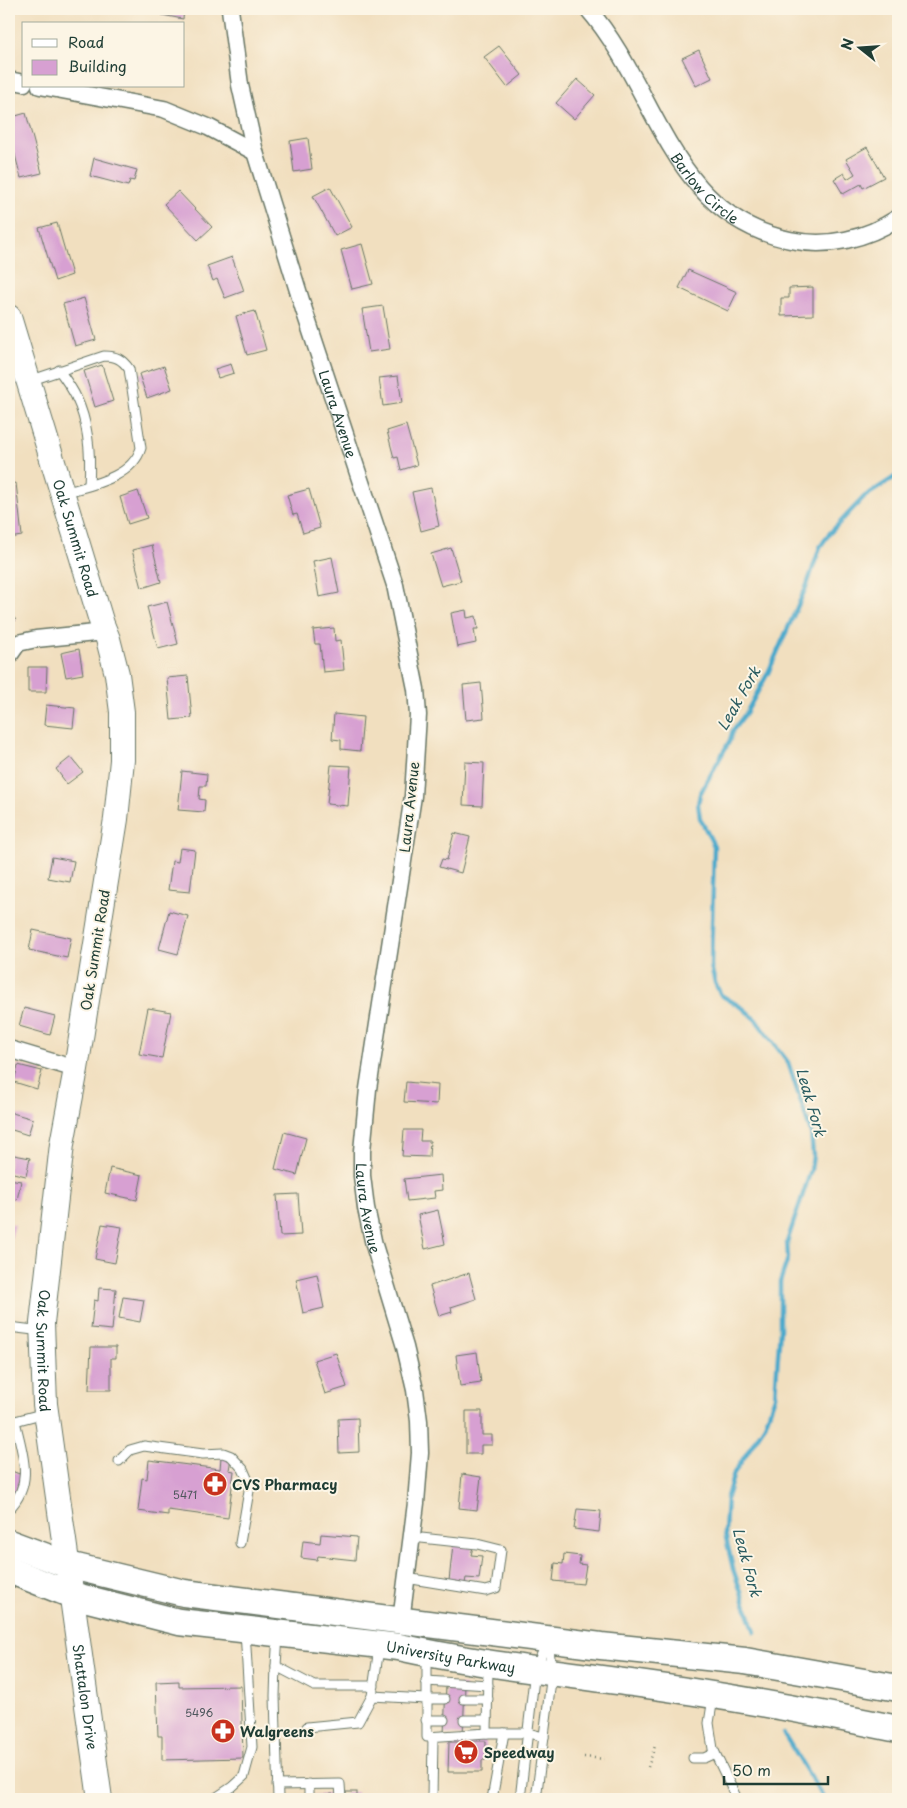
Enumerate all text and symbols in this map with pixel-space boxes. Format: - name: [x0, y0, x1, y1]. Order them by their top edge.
- legend: [22, 22, 185, 88]
- north arrow: [834, 22, 884, 72]
- text: Road: [68, 30, 104, 53]
- text: N: [835, 36, 859, 52]
- text: Building: [68, 54, 127, 77]
- street label: Barlow Circle: [666, 148, 743, 229]
- street label: Laura Avenue: [314, 367, 363, 461]
- street label: Oak Summit Road: [48, 476, 104, 600]
- water label: Leak Fork: [710, 660, 766, 734]
- street label: Laura Avenue: [394, 760, 424, 853]
- street label: Oak Summit Road: [75, 888, 115, 1012]
- water label: Leak Fork: [791, 1065, 833, 1140]
- street label: Laura Avenue: [352, 1163, 386, 1256]
- street label: Oak Summit Road: [31, 1288, 56, 1413]
- pharmacy icon: CVS Pharmacy: [202, 1471, 228, 1497]
- place label: CVS Pharmacy: [232, 1474, 337, 1495]
- house number: 5471: [173, 1486, 197, 1503]
- water label: Leak Fork: [728, 1525, 769, 1600]
- street label: University Parkway: [385, 1635, 517, 1678]
- street label: Shattalon Drive: [68, 1643, 104, 1751]
- house number: 5496: [185, 1704, 213, 1721]
- pharmacy icon: Walgreens: [210, 1718, 236, 1744]
- place label: Walgreens: [240, 1721, 314, 1742]
- supermarket icon: Speedway: [453, 1739, 479, 1765]
- place label: Speedway: [484, 1742, 555, 1763]
- scale bar: [724, 1753, 828, 1785]
- text: 50 m: [732, 1758, 771, 1781]

